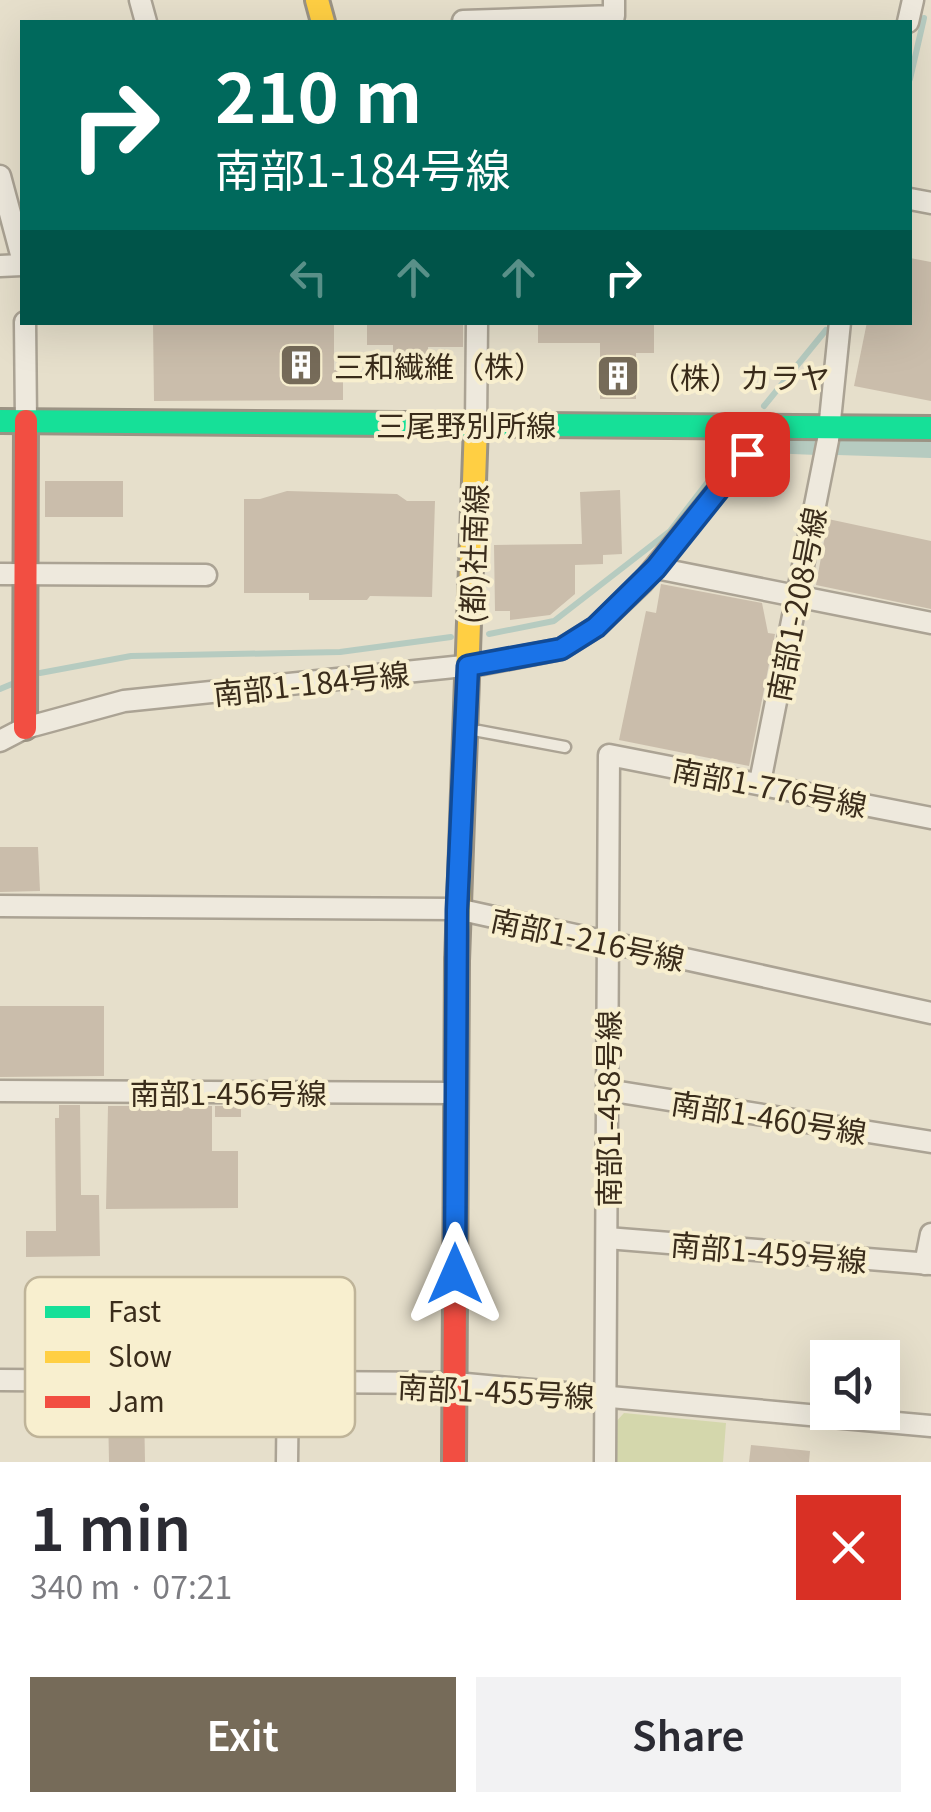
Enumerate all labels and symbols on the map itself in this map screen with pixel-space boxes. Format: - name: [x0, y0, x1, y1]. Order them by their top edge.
- building icon: 三和繊維（株）: [278, 342, 324, 388]
- place label: 三和繊維（株）: [334, 343, 544, 387]
- building icon: （株）カラヤ: [595, 353, 641, 399]
- place label: （株）カラヤ: [650, 354, 830, 398]
- street label: 三尾野別所線: [376, 402, 556, 446]
- pin: [705, 412, 790, 497]
- street label: (都)社南線: [448, 483, 496, 625]
- street label: 南部1-208号線: [755, 503, 835, 705]
- street label: 南部1-184号線: [211, 650, 411, 714]
- street label: 南部1-776号線: [669, 746, 871, 826]
- street label: 南部1-216号線: [487, 896, 689, 980]
- street label: 南部1-458号線: [585, 1010, 629, 1208]
- street label: 南部1-456号線: [129, 1070, 327, 1114]
- street label: 南部1-460号線: [668, 1079, 870, 1153]
- street label: 南部1-459号線: [669, 1220, 869, 1282]
- position arrow: [403, 1222, 507, 1326]
- legend: [25, 1277, 355, 1437]
- text: Fast: [108, 1290, 162, 1330]
- text: Slow: [108, 1335, 172, 1375]
- street label: 南部1-455号線: [396, 1363, 596, 1417]
- text: Jam: [108, 1380, 165, 1420]

